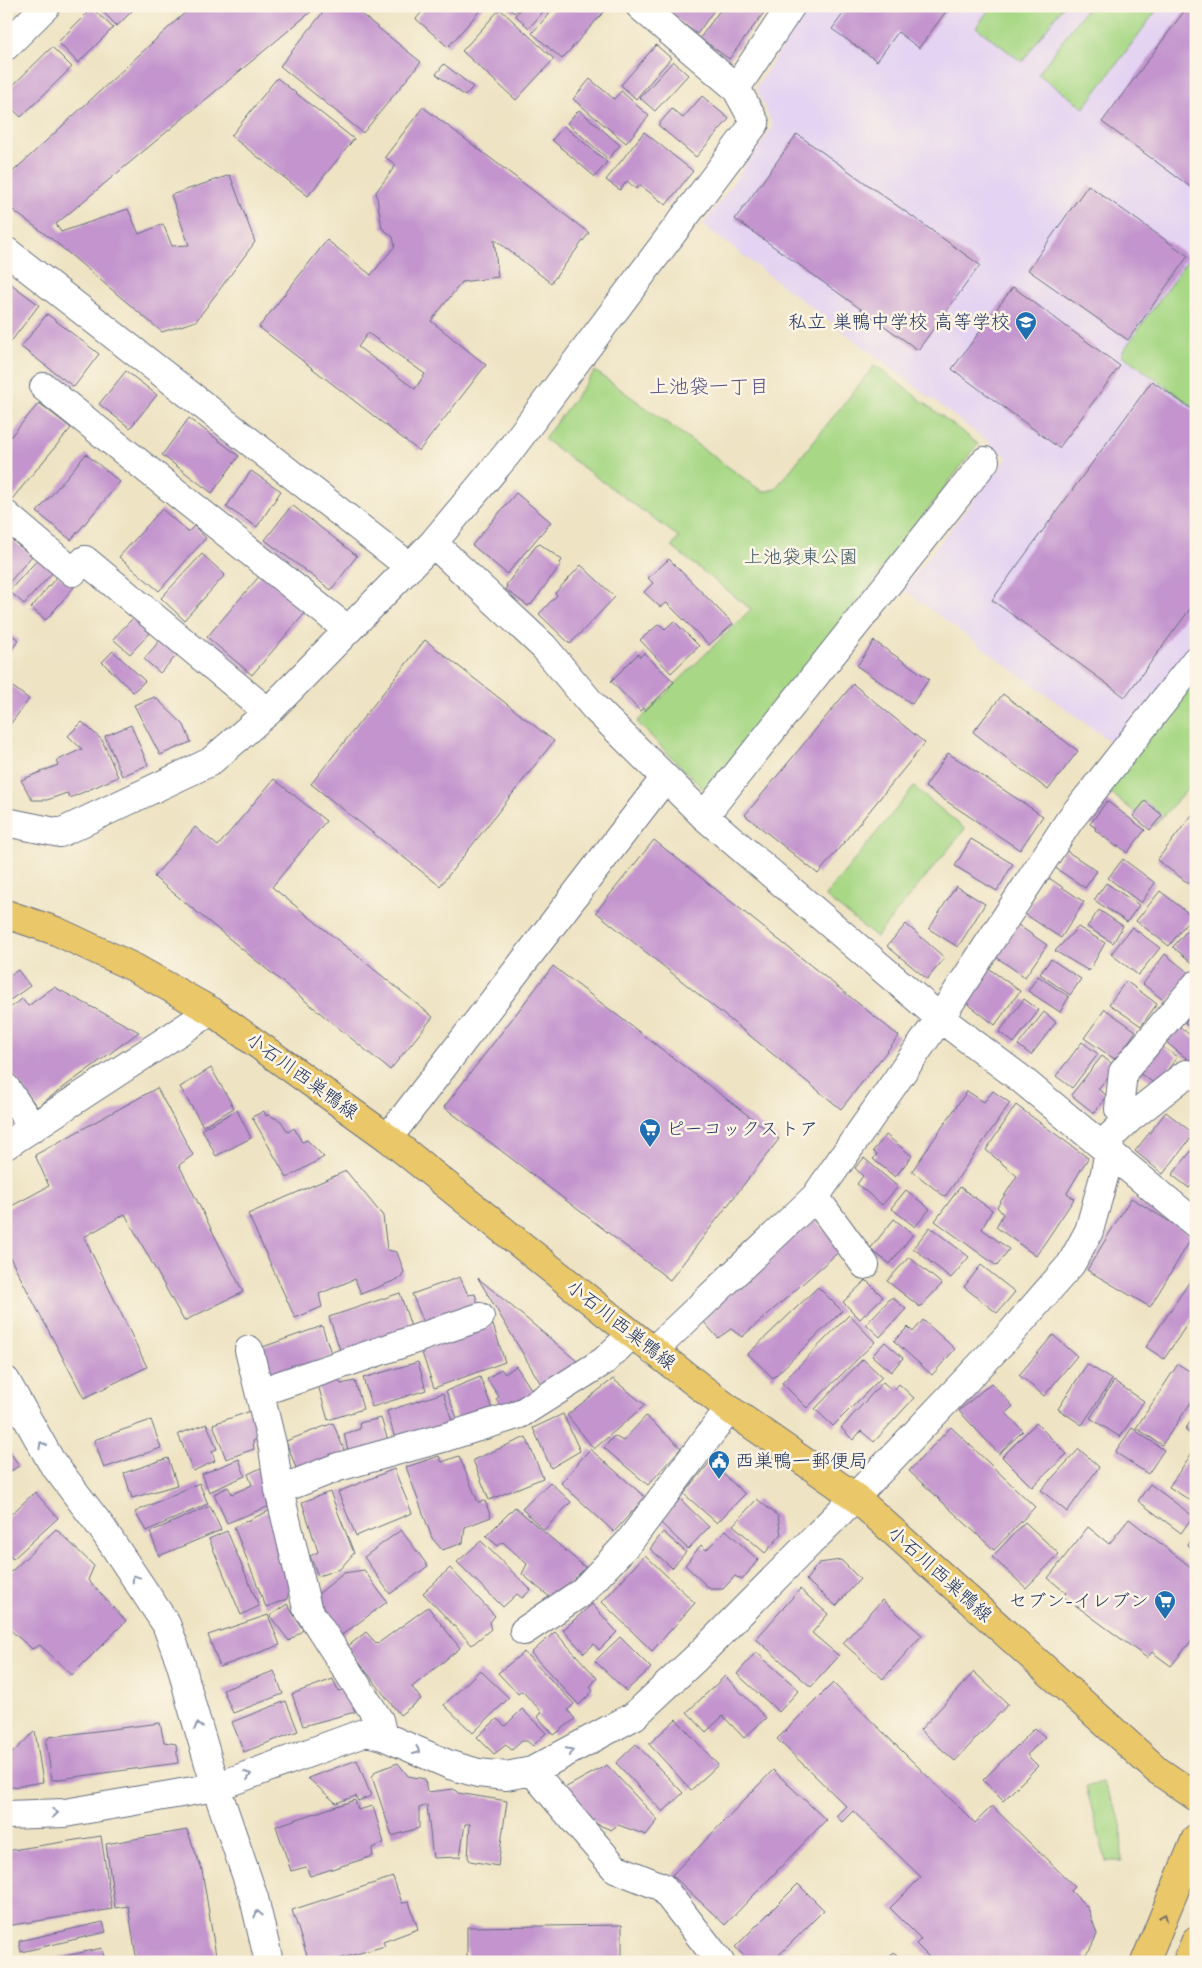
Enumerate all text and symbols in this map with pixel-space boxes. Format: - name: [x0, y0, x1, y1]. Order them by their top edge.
- school or university icon: 私立 巣鴨中学校 高等学校: [1014, 310, 1038, 341]
- place label: 私立 巣鴨中学校 高等学校: [788, 311, 1010, 333]
- district label: 上池袋一丁目: [649, 375, 769, 398]
- park label: 上池袋東公園: [744, 546, 858, 568]
- street label: 小石川西巣鴨線: [242, 1028, 362, 1124]
- supermarket icon: ピーコックストア: [638, 1117, 662, 1148]
- place label: ピーコックストア: [666, 1118, 818, 1140]
- street label: 小石川西巣鴨線: [562, 1275, 680, 1375]
- one-way arrow: [38, 1442, 48, 1451]
- public building icon: 西巣鴨一郵便局: [707, 1449, 731, 1480]
- place label: 西巣鴨一郵便局: [735, 1450, 868, 1472]
- street label: 小石川西巣鴨線: [883, 1521, 997, 1627]
- one-way arrow: [132, 1574, 142, 1583]
- supermarket icon: セブン-イレブン: [1153, 1589, 1177, 1620]
- place label: セブン-イレブン: [1008, 1590, 1149, 1612]
- one-way arrow: [193, 1723, 203, 1731]
- one-way arrow: [412, 1744, 421, 1755]
- one-way arrow: [565, 1747, 574, 1757]
- one-way arrow: [243, 1771, 252, 1781]
- one-way arrow: [51, 1808, 59, 1819]
- one-way arrow: [253, 1910, 264, 1919]
- one-way arrow: [1157, 1913, 1168, 1922]

